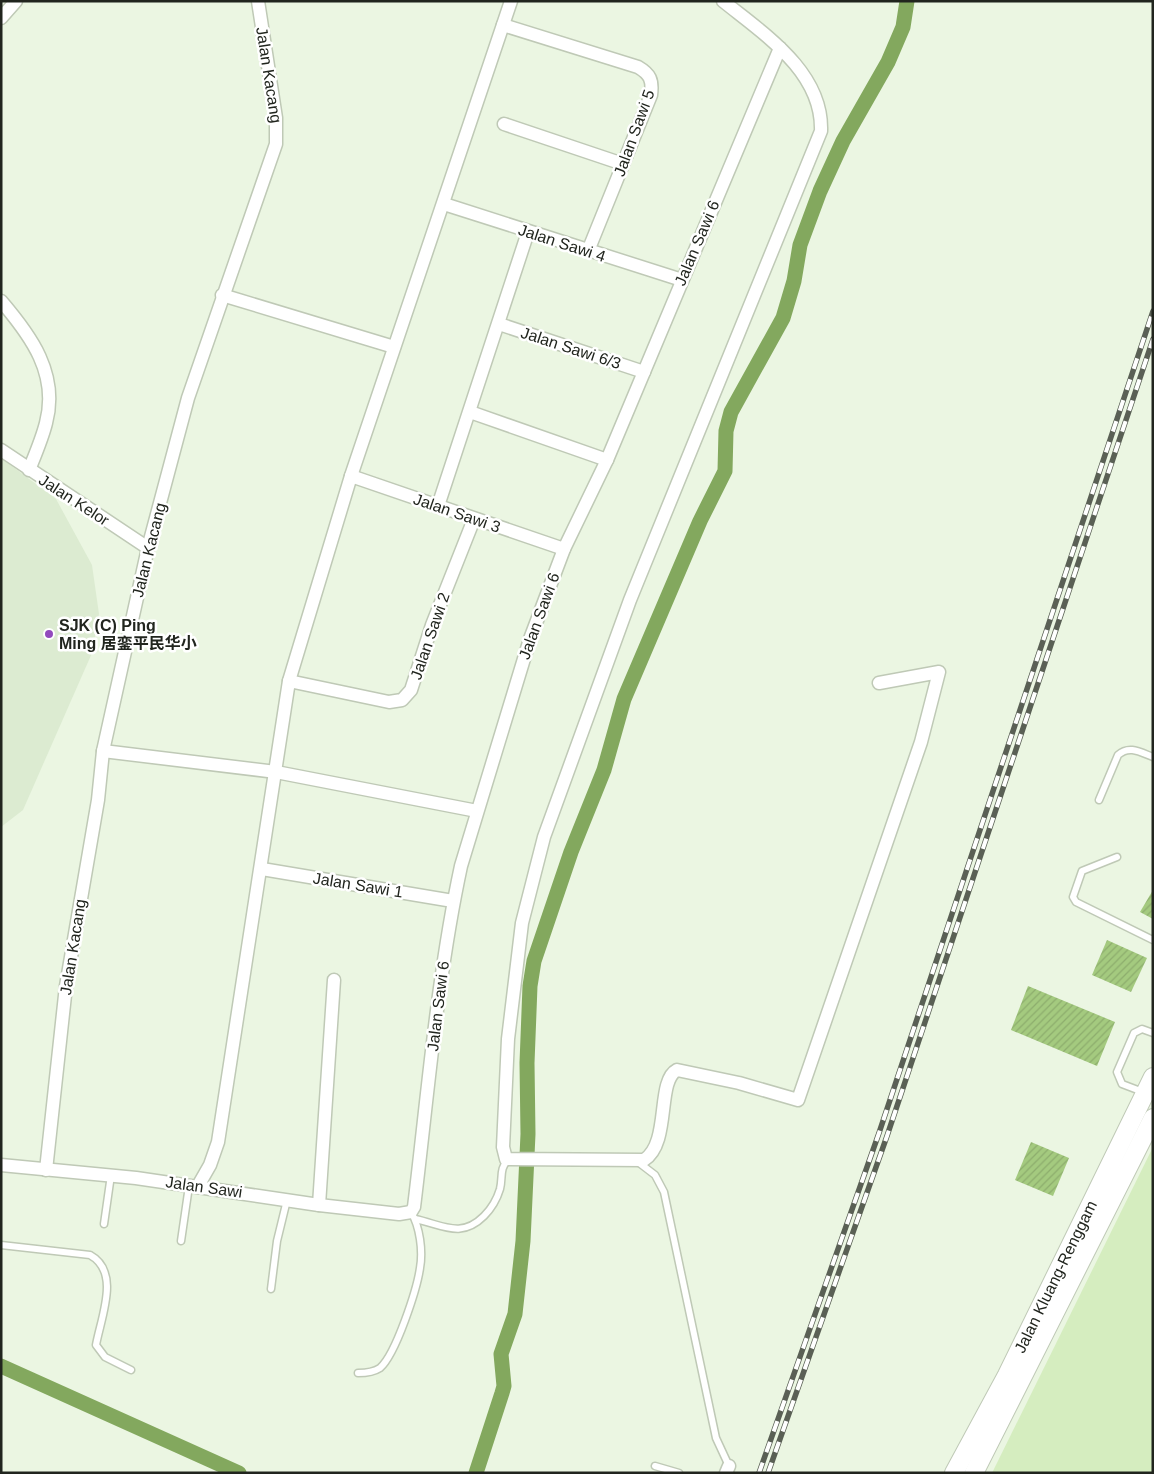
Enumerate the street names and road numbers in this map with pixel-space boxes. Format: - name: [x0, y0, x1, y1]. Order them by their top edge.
- street label: Jalan Kacang: [253, 26, 285, 124]
- street label: Jalan Sawi 5: [610, 87, 658, 179]
- street label: Jalan Sawi 6: [671, 198, 723, 288]
- street label: Jalan Sawi 4: [516, 221, 608, 265]
- street label: Jalan Sawi 6/3: [519, 324, 623, 372]
- street label: Jalan Kelor: [36, 471, 113, 529]
- street label: Jalan Sawi 3: [411, 490, 503, 536]
- street label: Jalan Kacang: [129, 501, 169, 599]
- street label: Jalan Sawi 6: [515, 570, 563, 662]
- street label: Jalan Sawi 2: [407, 590, 453, 682]
- street label: Jalan Sawi 1: [312, 870, 404, 901]
- street label: Jalan Kacang: [57, 898, 89, 996]
- street label: Jalan Sawi 6: [424, 960, 452, 1052]
- street label: Jalan Sawi: [165, 1173, 243, 1201]
- street label: Jalan Kluang-Renggam: [1011, 1198, 1100, 1355]

